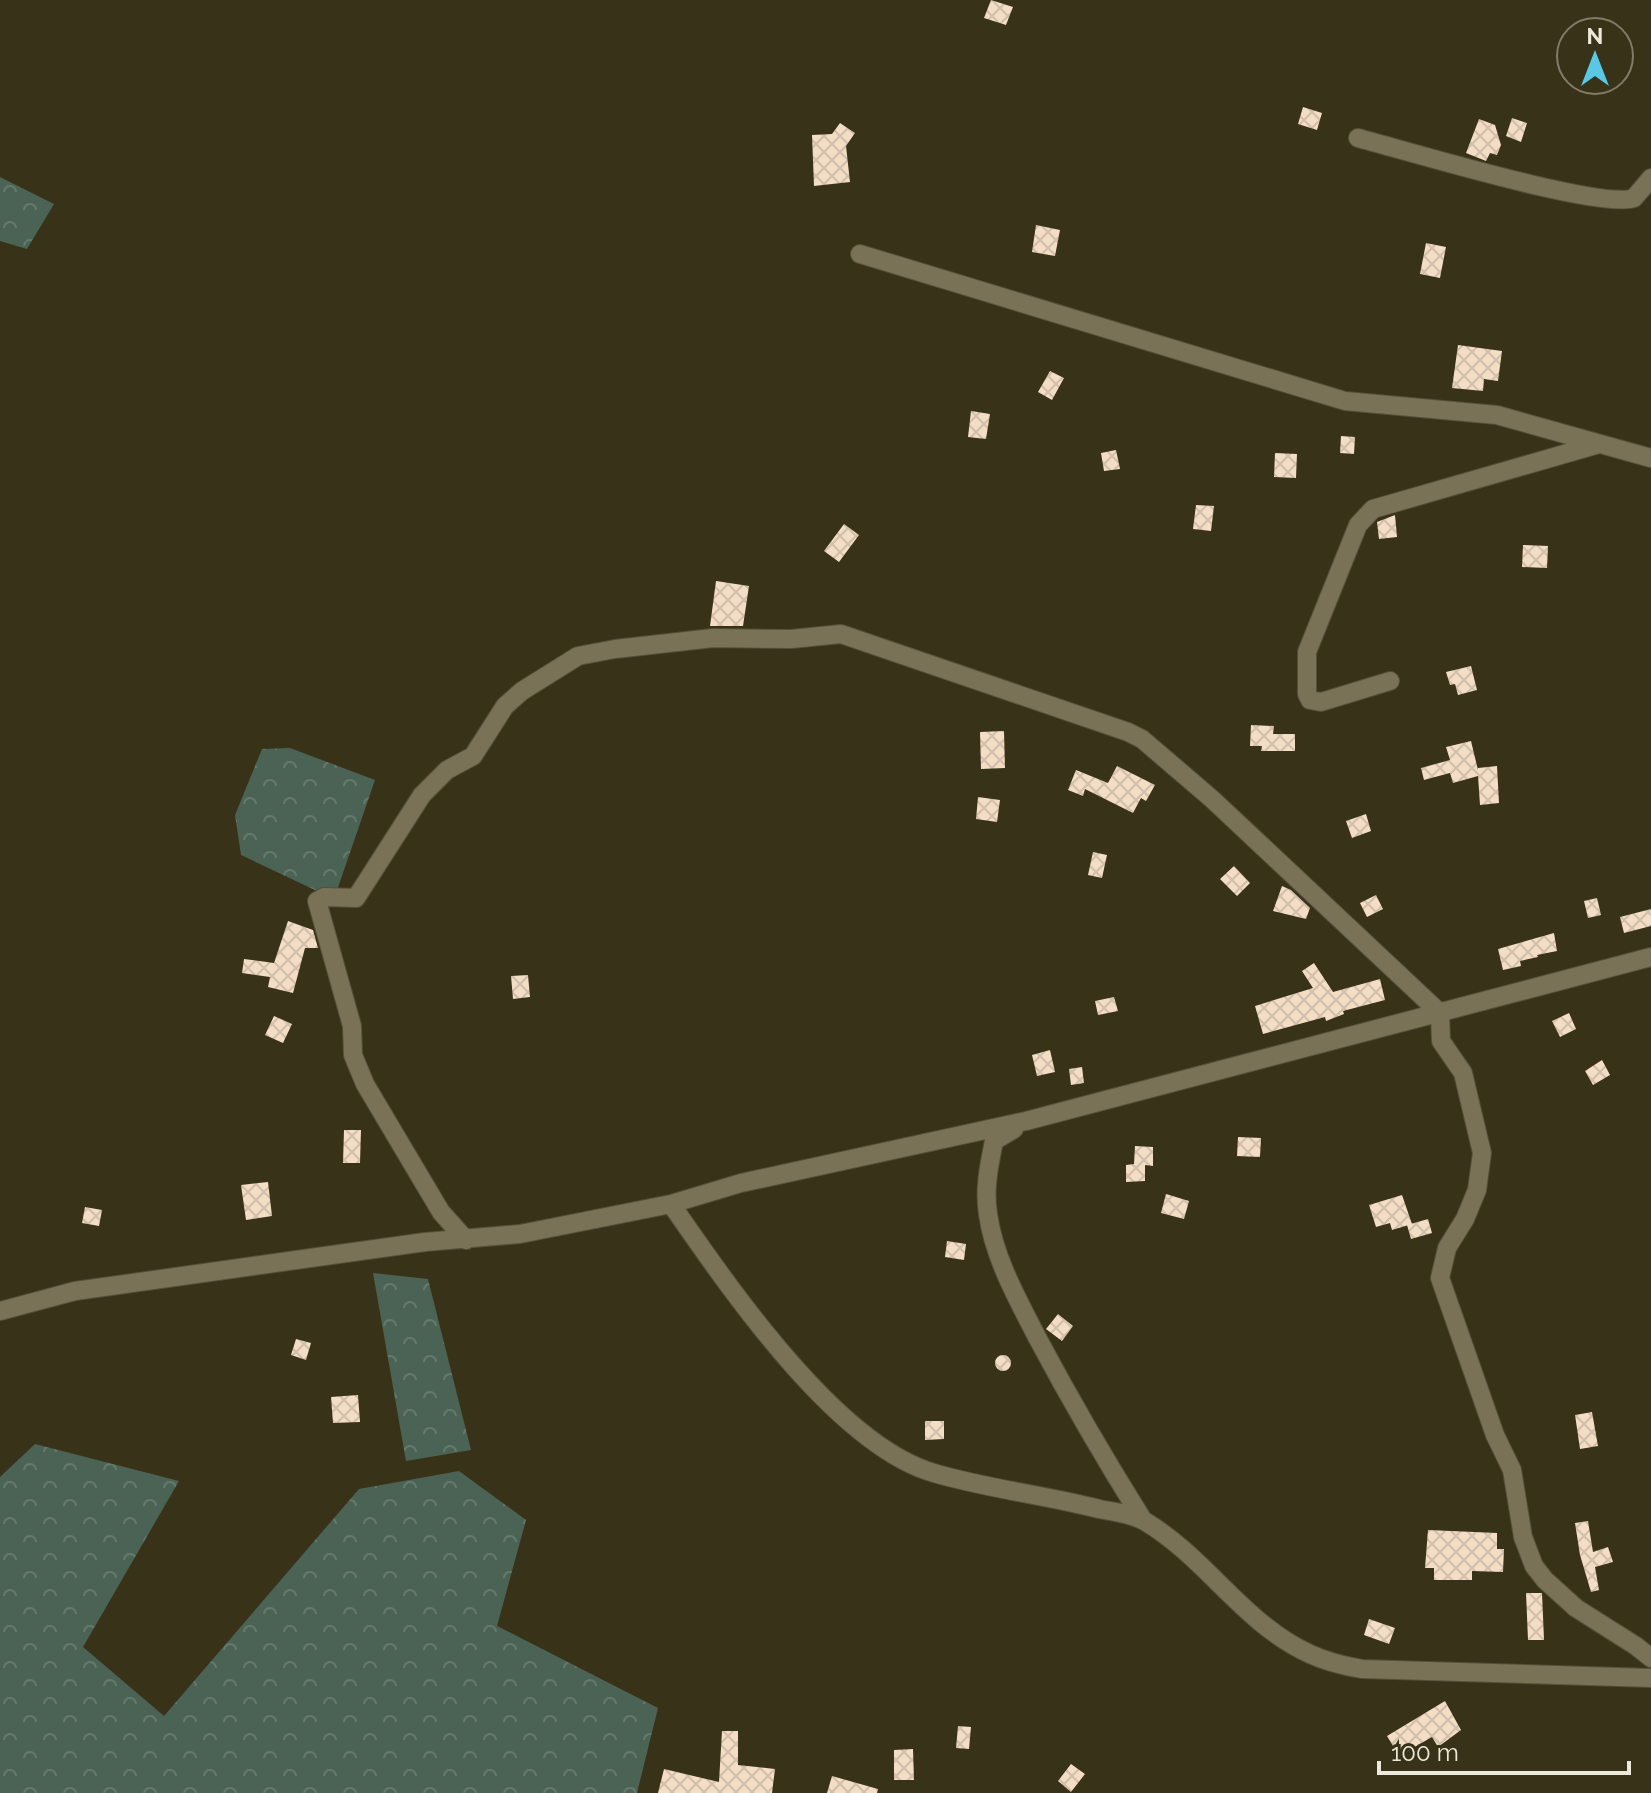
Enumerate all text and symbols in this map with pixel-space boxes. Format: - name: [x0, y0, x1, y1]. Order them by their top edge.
- north arrow: [1555, 16, 1635, 96]
- text: N: [1587, 23, 1603, 49]
- scale bar: [1379, 1725, 1629, 1775]
- text: 100 m: [1391, 1738, 1459, 1767]

